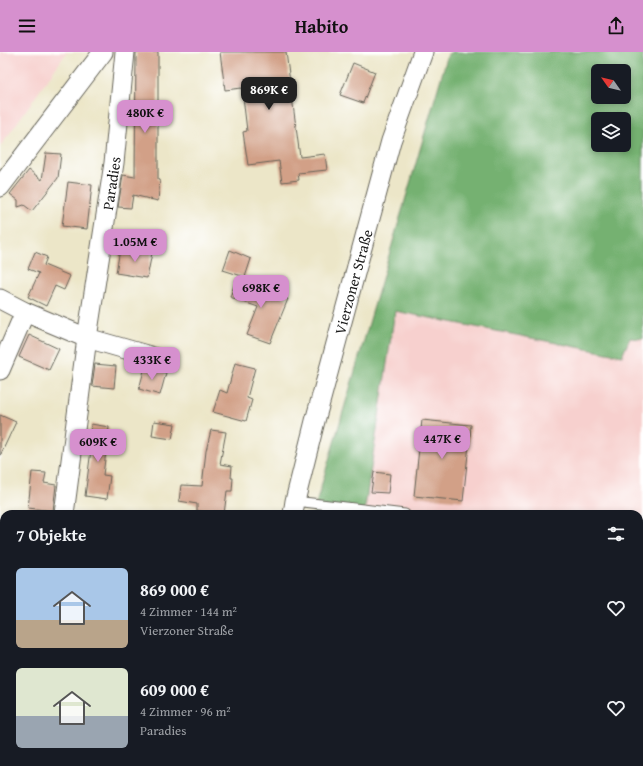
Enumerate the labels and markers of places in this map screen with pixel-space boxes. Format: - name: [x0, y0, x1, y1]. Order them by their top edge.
- pin: 869K €: [236, 77, 302, 111]
- pin: 480K €: [112, 100, 178, 134]
- pin: 1.05M €: [98, 229, 172, 263]
- pin: 698K €: [228, 275, 294, 309]
- pin: 433K €: [119, 347, 185, 381]
- pin: 447K €: [409, 426, 475, 460]
- pin: 609K €: [65, 429, 131, 463]

